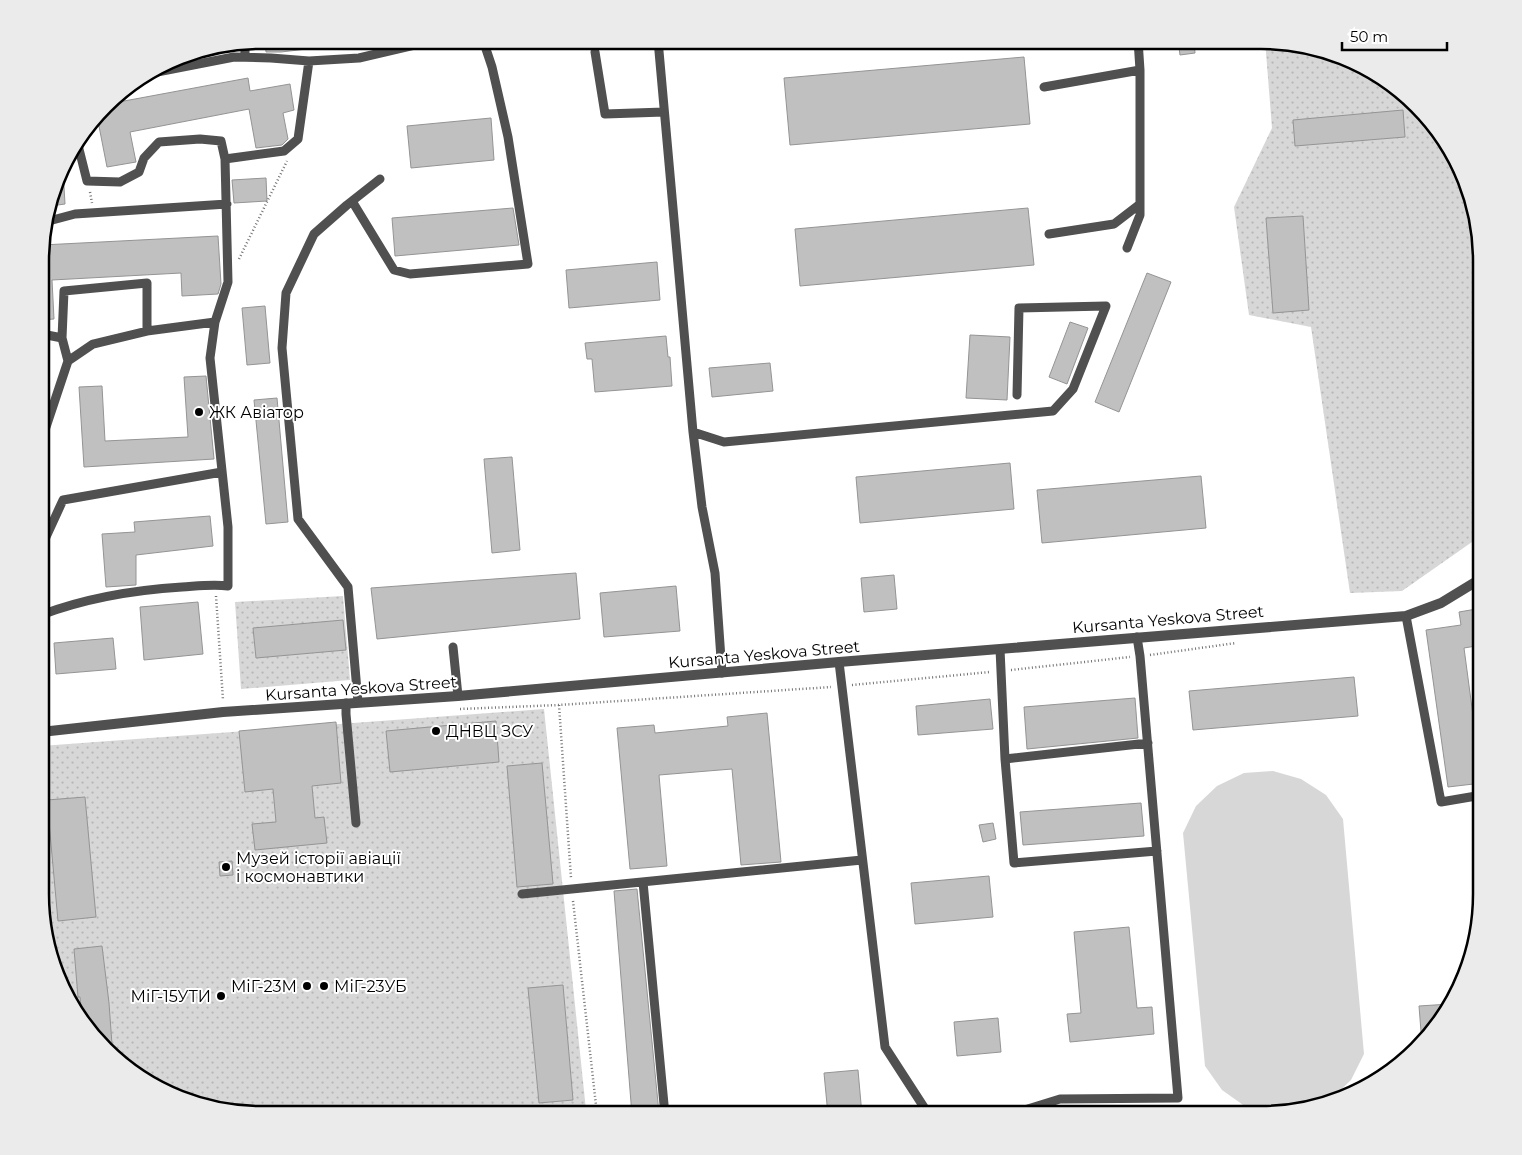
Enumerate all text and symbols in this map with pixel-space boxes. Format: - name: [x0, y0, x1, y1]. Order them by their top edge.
- scale bar: [1342, 20, 1447, 52]
- text: 50 m: [1350, 27, 1388, 46]
- place label: ЖК Авіатор: [209, 403, 304, 422]
- marker: ЖК Авіатор: [193, 406, 205, 418]
- street label: Kursanta Yeskova Street: [1072, 602, 1265, 637]
- street label: Kursanta Yeskova Street: [668, 637, 861, 672]
- street label: Kursanta Yeskova Street: [265, 672, 458, 705]
- place label: ДНВЦ ЗСУ: [446, 722, 533, 741]
- marker: ДНВЦ ЗСУ: [430, 725, 442, 737]
- place label: Музей історії авіації і космонавтики: [236, 849, 401, 886]
- marker: Музей історії авіації і космонавтики: [220, 861, 232, 873]
- place label: МіГ-23М: [231, 977, 297, 996]
- place label: МіГ-23УБ: [334, 977, 407, 996]
- marker: МіГ-23М: [301, 980, 313, 992]
- marker: МіГ-23УБ: [318, 980, 330, 992]
- place label: МіГ-15УТИ: [131, 987, 211, 1006]
- marker: МіГ-15УТИ: [215, 990, 227, 1002]

